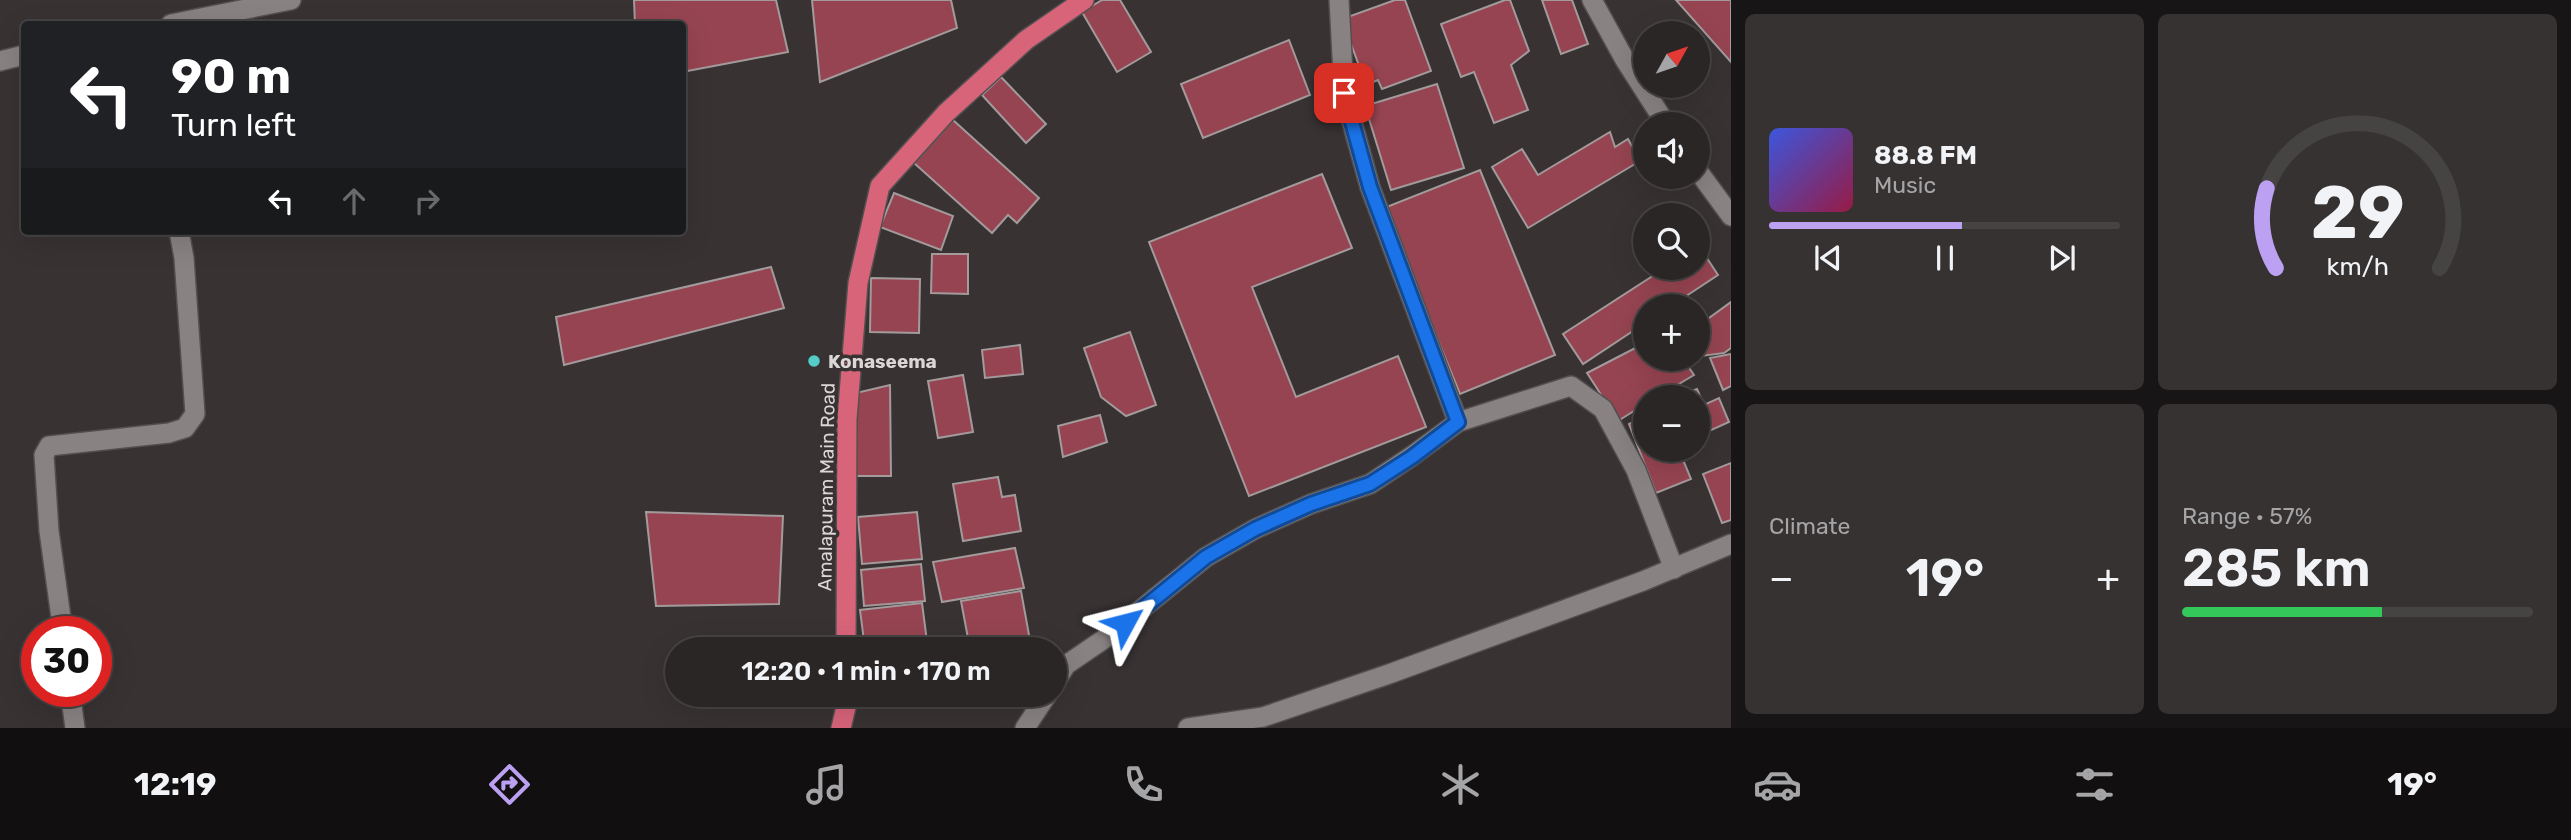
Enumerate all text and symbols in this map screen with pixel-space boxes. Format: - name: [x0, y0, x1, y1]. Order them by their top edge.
- north arrow: [1633, 21, 1710, 98]
- map controls: [1633, 21, 1710, 462]
- text: 90 m: [171, 47, 291, 105]
- icon: left: [56, 49, 147, 140]
- pin: [1314, 63, 1374, 123]
- icon: arrive: [1325, 74, 1363, 112]
- text: Turn left: [171, 106, 296, 144]
- button: sound: [1633, 112, 1710, 189]
- text: 88.8 FM: [1874, 140, 1977, 171]
- text: Music: [1874, 171, 1936, 199]
- text: 29: [2311, 171, 2404, 257]
- icon: left: [262, 182, 300, 220]
- icon: ahead: [335, 182, 373, 220]
- icon: right: [408, 182, 446, 220]
- button: search: [1633, 203, 1710, 280]
- icon: previous: [1809, 239, 1847, 277]
- icon: pause: [1926, 239, 1964, 277]
- icon: next: [2043, 239, 2081, 277]
- text: km/h: [2326, 252, 2389, 281]
- button: +: [1633, 294, 1710, 371]
- place label: Konaseema: [828, 350, 937, 373]
- marker: Konaseema: [806, 353, 822, 369]
- street label: Amalapuram Main Road: [813, 383, 840, 591]
- button: −: [1633, 385, 1710, 462]
- text: Range · 57%: [2182, 502, 2312, 530]
- text: Climate: [1769, 512, 1850, 540]
- text: 285 km: [2182, 537, 2371, 599]
- text: 19°: [1906, 547, 1984, 609]
- text: −: [1769, 555, 1794, 601]
- text: +: [2096, 555, 2120, 601]
- position arrow: [1088, 586, 1162, 660]
- speed limit sign: 30: [21, 616, 112, 707]
- text: 12:20 · 1 min · 170 m: [741, 656, 991, 687]
- icon: directions: [485, 760, 534, 809]
- icon: music: [802, 760, 851, 809]
- icon: phone: [1119, 760, 1168, 809]
- icon: climate: [1436, 760, 1485, 809]
- icon: car: [1753, 760, 1802, 809]
- icon: filters: [2070, 760, 2119, 809]
- text: 12:19: [134, 765, 217, 803]
- text: 19°: [2387, 765, 2437, 803]

